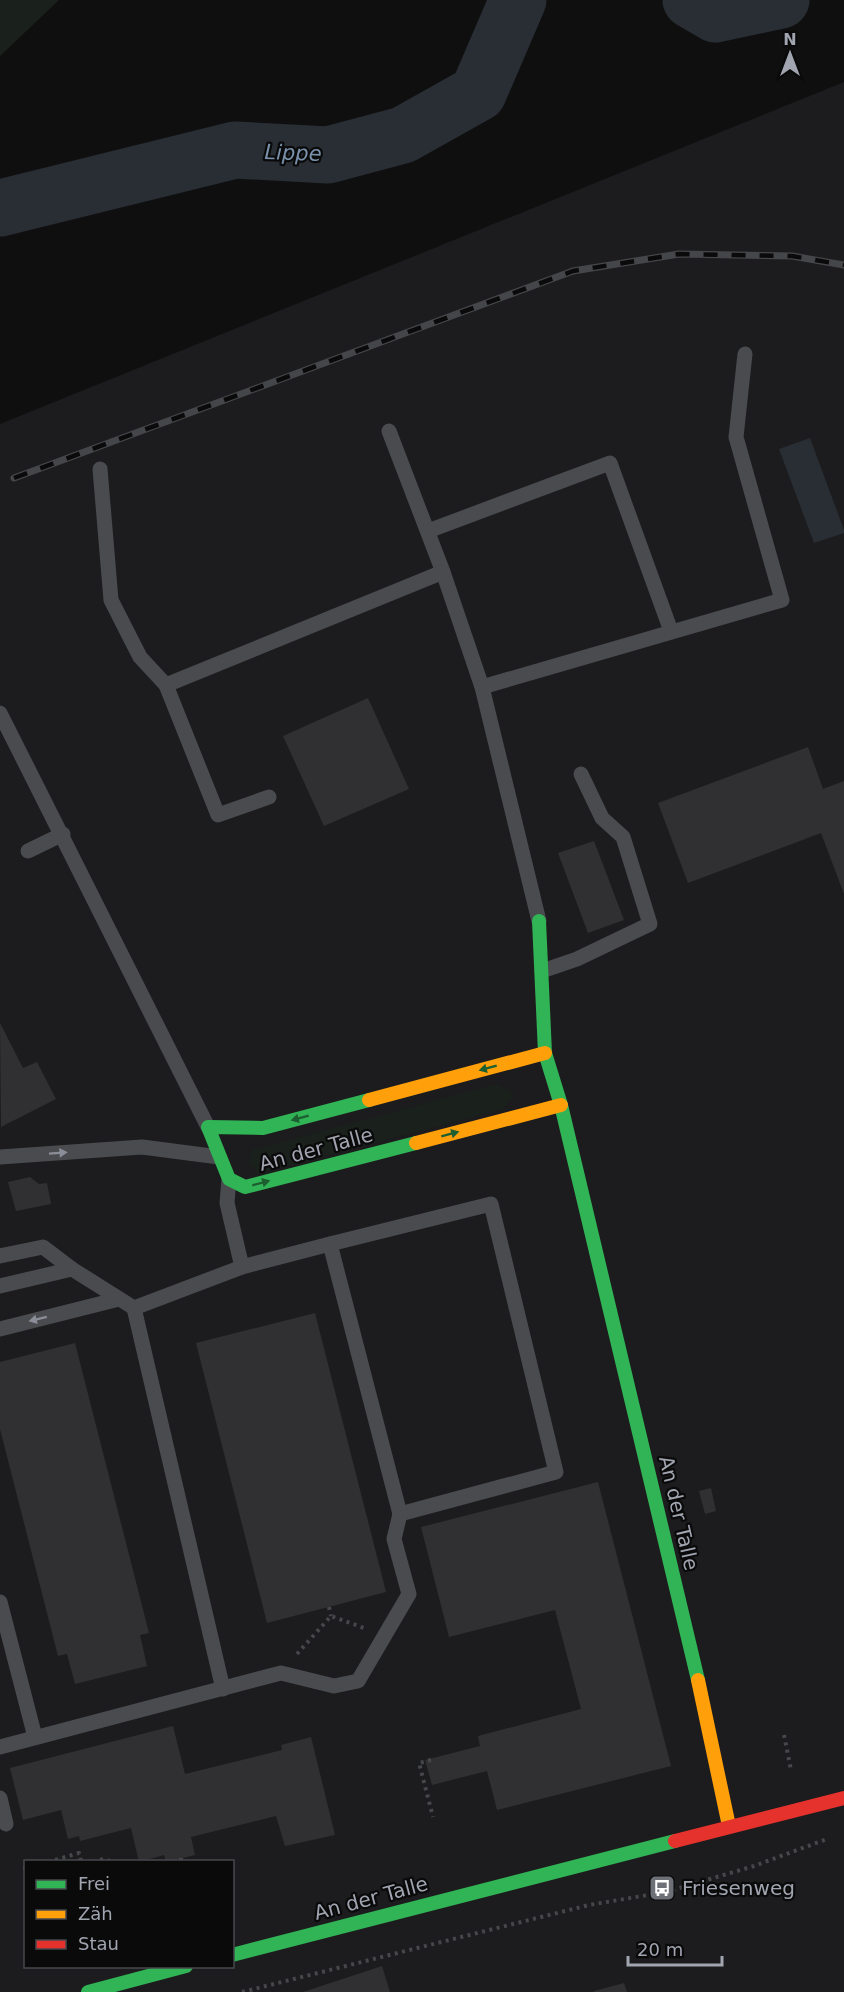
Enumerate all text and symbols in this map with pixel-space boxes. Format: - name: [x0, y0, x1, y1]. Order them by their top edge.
- north arrow: [760, 24, 820, 84]
- text: N: [783, 30, 797, 49]
- water label: Lippe: [264, 140, 322, 166]
- one-way arrow: [479, 1064, 497, 1073]
- one-way arrow: [291, 1114, 309, 1123]
- street label: An der Talle: [256, 1122, 376, 1176]
- one-way arrow: [440, 1129, 459, 1139]
- one-way arrow: [49, 1148, 68, 1157]
- one-way arrow: [252, 1178, 270, 1188]
- one-way arrow: [29, 1315, 47, 1325]
- street label: An der Talle: [654, 1453, 704, 1573]
- legend: [24, 1860, 234, 1968]
- street label: An der Talle: [311, 1871, 431, 1925]
- text: Frei: [78, 1873, 110, 1894]
- bus stop icon: Friesenweg: [647, 1873, 677, 1903]
- place label: Friesenweg: [682, 1876, 795, 1900]
- text: Zäh: [78, 1903, 113, 1924]
- scale bar: [628, 1929, 722, 1967]
- text: Stau: [78, 1933, 119, 1954]
- text: 20 m: [637, 1939, 683, 1960]

